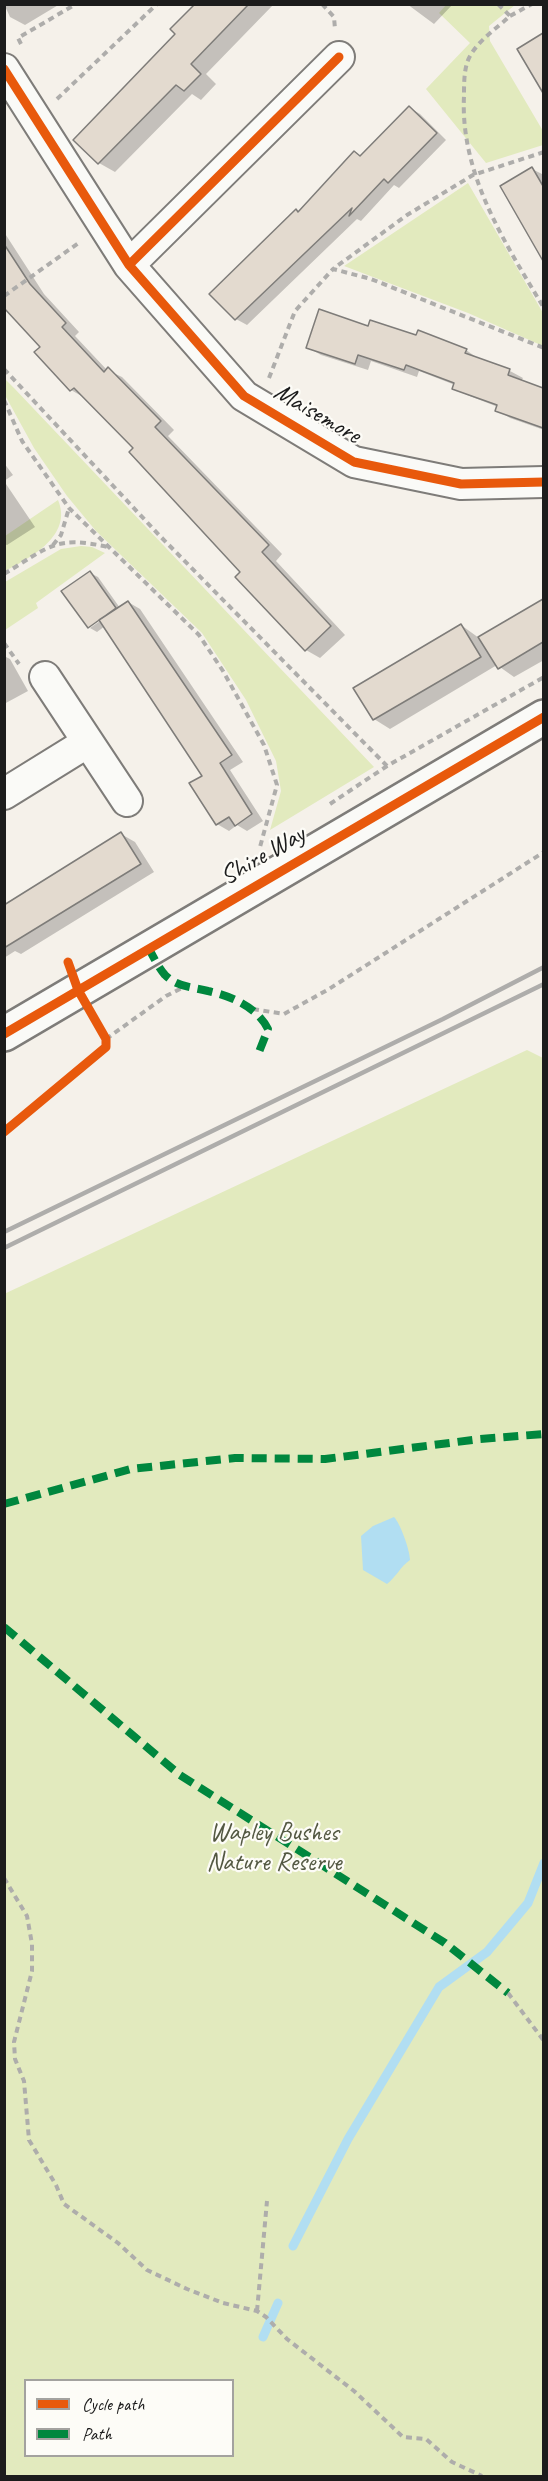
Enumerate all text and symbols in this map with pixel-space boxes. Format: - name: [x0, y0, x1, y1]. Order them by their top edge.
- street label: Maisemore: [268, 377, 366, 451]
- street label: Shire Way: [215, 819, 311, 893]
- park label: Wapley Bushes Nature Reserve: [206, 1817, 342, 1878]
- legend: [24, 2379, 234, 2457]
- text: Cycle path: [82, 2393, 144, 2415]
- text: Path: [82, 2423, 112, 2445]

